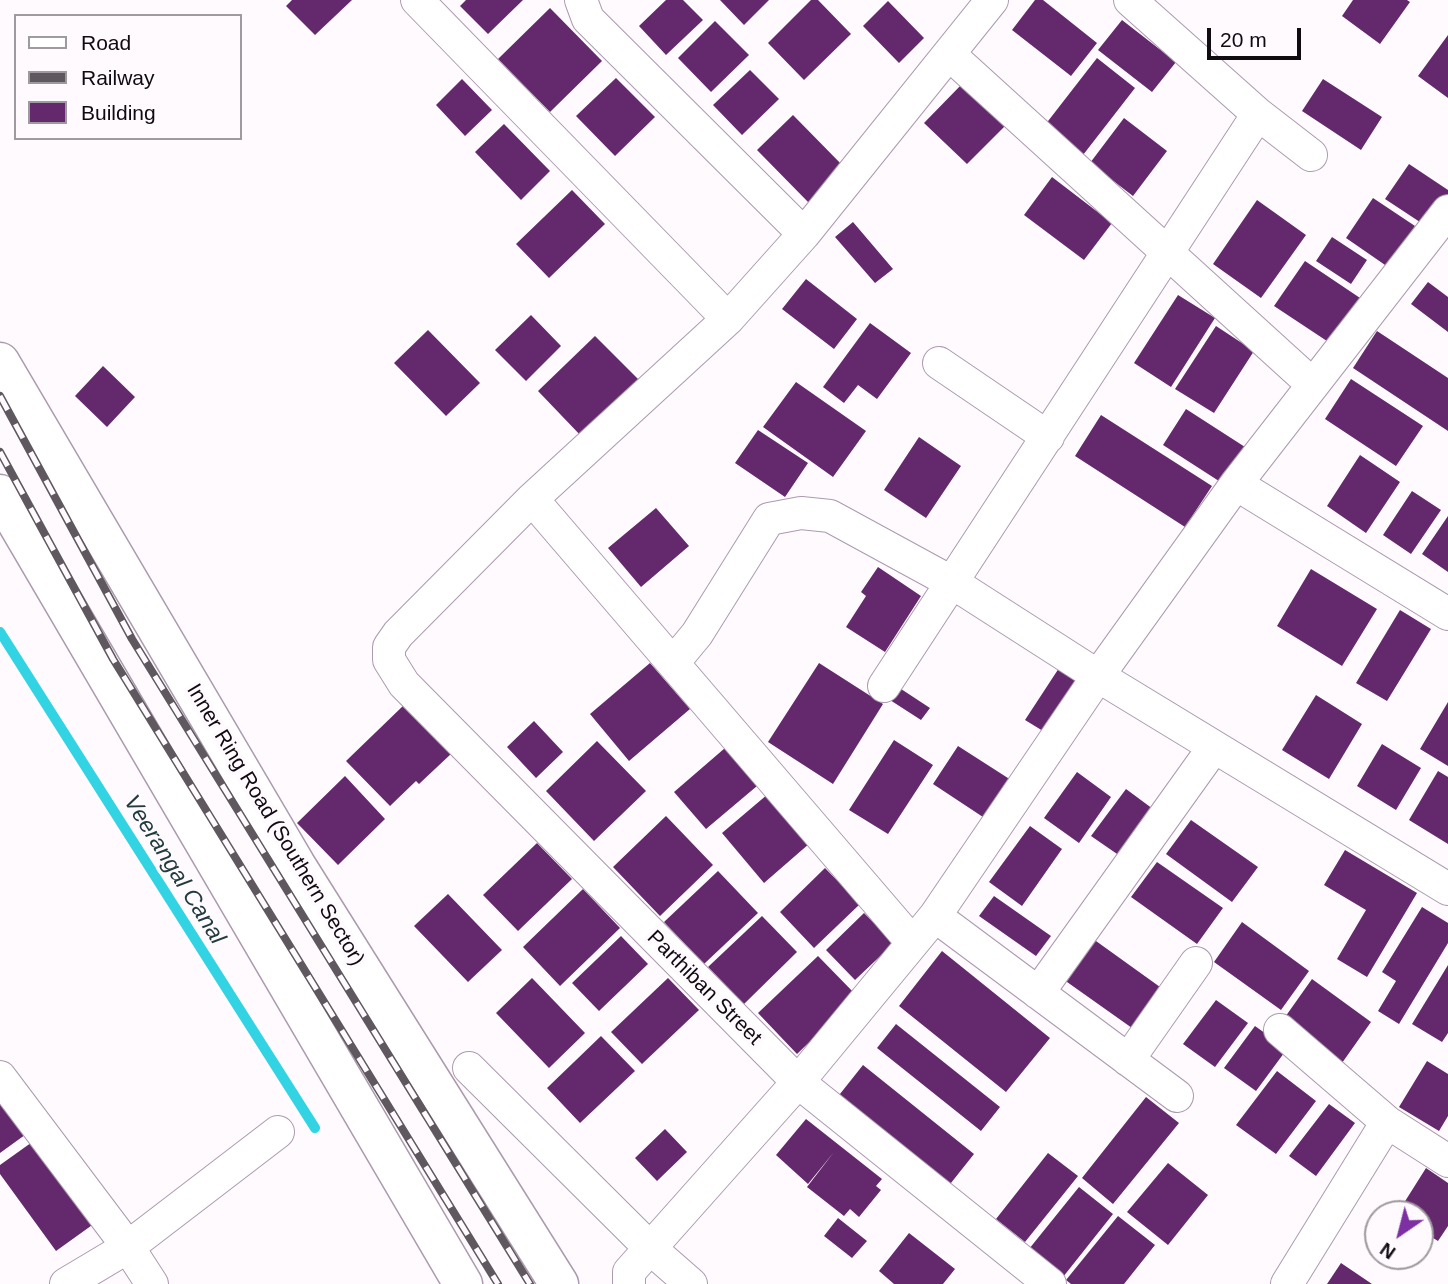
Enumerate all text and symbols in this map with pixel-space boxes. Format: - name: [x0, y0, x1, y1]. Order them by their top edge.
- legend: [14, 14, 242, 140]
- scale bar: [1210, 14, 1304, 58]
- text: 20 m: [1220, 28, 1267, 51]
- text: Road: [81, 31, 131, 54]
- text: Railway: [81, 66, 155, 89]
- text: Building: [81, 101, 156, 124]
- street label: Inner Ring Road (Southern Sector): [181, 679, 369, 971]
- water label: Veerangal Canal: [117, 790, 231, 950]
- street label: Parthiban Street: [641, 925, 767, 1051]
- north arrow: [1364, 1200, 1434, 1270]
- text: N: [1376, 1238, 1399, 1264]

